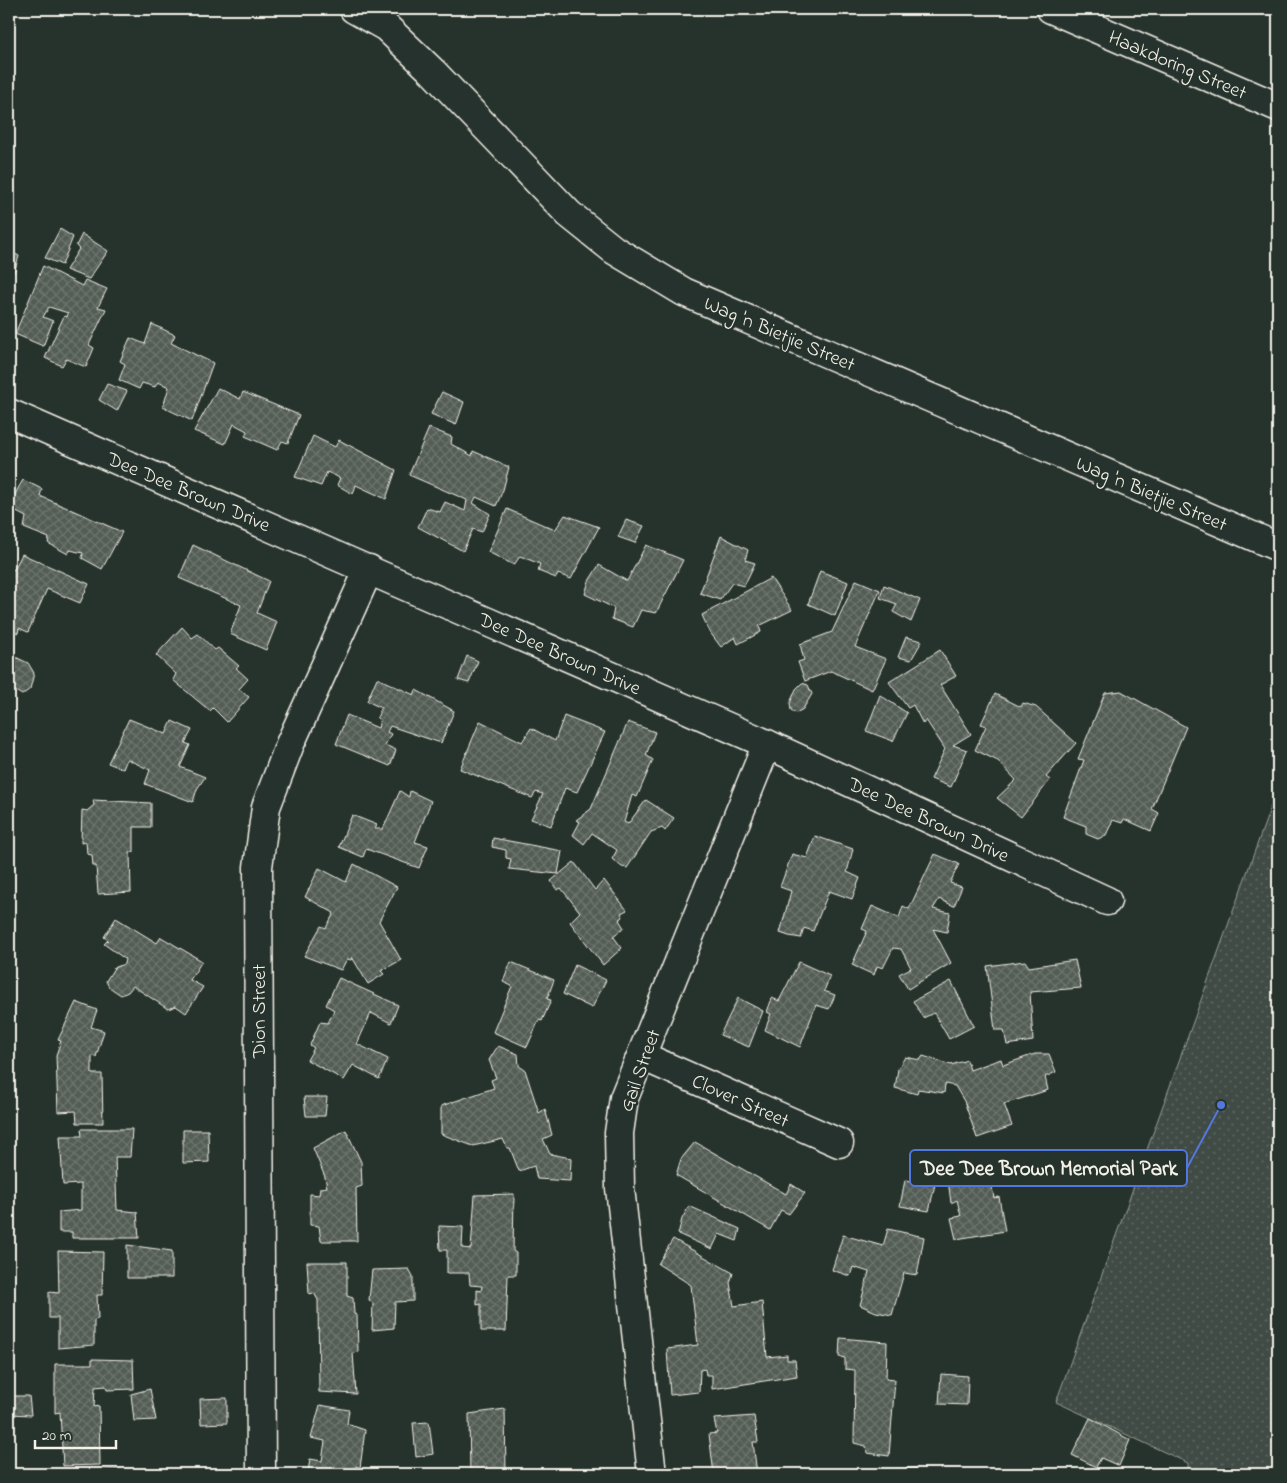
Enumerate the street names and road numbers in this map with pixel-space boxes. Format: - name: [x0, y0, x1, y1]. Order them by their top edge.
- street label: Haakdoring Street: [1103, 24, 1251, 110]
- street label: Wag 'n Bietjie Street: [698, 290, 859, 381]
- street label: Dee Dee Brown Drive: [101, 445, 274, 541]
- street label: Wag 'n Bietjie Street: [1070, 450, 1231, 541]
- street label: Dee Dee Brown Drive: [472, 606, 645, 704]
- street label: Dee Dee Brown Drive: [842, 771, 1013, 871]
- street label: Dion Street: [246, 964, 275, 1059]
- street label: Gail Street: [613, 1025, 670, 1116]
- street label: Clover Street: [687, 1068, 793, 1137]

